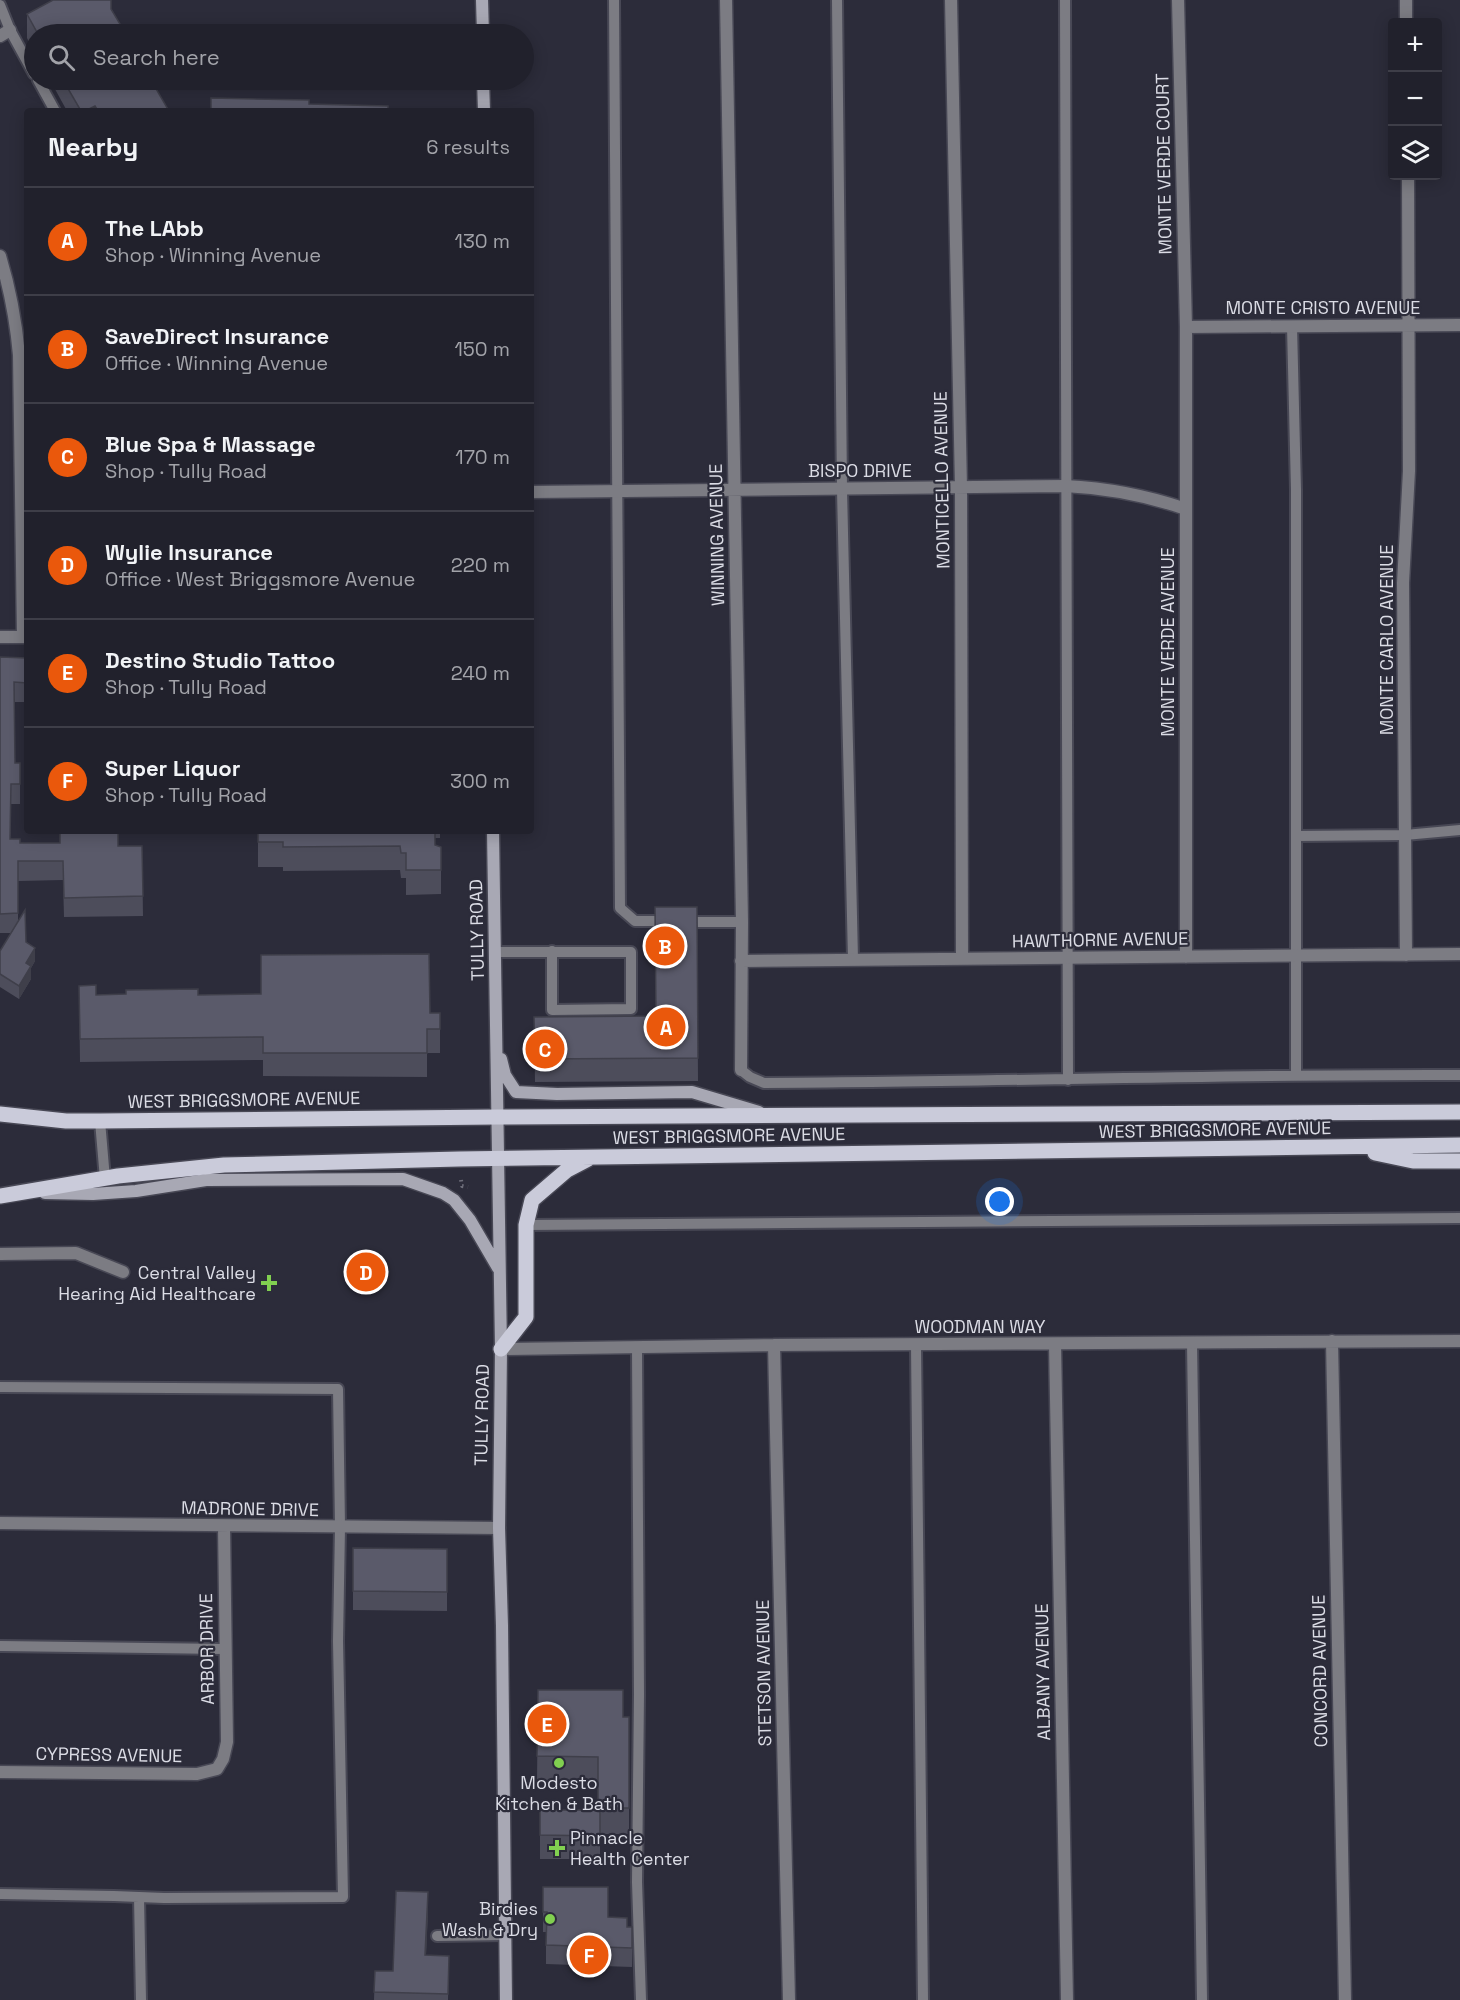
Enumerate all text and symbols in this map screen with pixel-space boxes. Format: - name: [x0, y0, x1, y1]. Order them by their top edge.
- map controls: [1388, 18, 1442, 180]
- button: +: [1388, 18, 1442, 72]
- search box: [24, 24, 534, 90]
- icon: search: [45, 41, 78, 74]
- text: Search here: [93, 43, 220, 71]
- button: −: [1388, 72, 1442, 126]
- street label: MONTE VERDE COURT: [1150, 73, 1177, 255]
- button: layers: [1388, 126, 1442, 180]
- text: Nearby: [48, 130, 138, 164]
- text: 6 results: [426, 134, 510, 160]
- text: The LAbb: [105, 214, 204, 242]
- text: A: [61, 228, 74, 254]
- text: 130 m: [454, 228, 510, 254]
- text: Shop · Winning Avenue: [105, 242, 321, 268]
- street label: MONTE CRISTO AVENUE: [1226, 296, 1420, 319]
- text: SaveDirect Insurance: [105, 322, 329, 350]
- text: B: [61, 336, 74, 362]
- text: 150 m: [455, 336, 510, 362]
- text: Office · Winning Avenue: [105, 350, 328, 376]
- street label: MONTICELLO AVENUE: [928, 391, 955, 569]
- text: Blue Spa & Massage: [105, 430, 316, 458]
- text: C: [61, 444, 74, 470]
- text: 170 m: [455, 444, 510, 470]
- text: Shop · Tully Road: [105, 458, 267, 484]
- street label: BISPO DRIVE: [808, 459, 912, 482]
- street label: WINNING AVENUE: [704, 464, 729, 606]
- text: Wylie Insurance: [105, 538, 273, 566]
- street label: MONTE CARLO AVENUE: [1375, 545, 1398, 735]
- street label: MONTE VERDE AVENUE: [1156, 547, 1179, 737]
- text: D: [61, 552, 74, 578]
- text: 220 m: [451, 552, 510, 578]
- text: Office · West Briggsmore Avenue: [105, 566, 415, 592]
- text: Destino Studio Tattoo: [105, 646, 335, 674]
- text: E: [62, 660, 73, 686]
- text: 240 m: [451, 660, 510, 686]
- text: Shop · Tully Road: [105, 674, 267, 700]
- text: Super Liquor: [105, 754, 240, 782]
- text: F: [62, 768, 73, 794]
- text: 300 m: [450, 768, 510, 794]
- text: Shop · Tully Road: [105, 782, 267, 808]
- street label: TULLY ROAD: [464, 879, 489, 981]
- pin: B: [646, 924, 684, 968]
- street label: HAWTHORNE AVENUE: [1012, 926, 1188, 953]
- pin: A: [646, 1004, 686, 1050]
- pin: C: [526, 1026, 564, 1072]
- street label: WEST BRIGGSMORE AVENUE: [127, 1086, 361, 1113]
- street label: WEST BRIGGSMORE AVENUE: [1098, 1116, 1332, 1143]
- street label: WEST BRIGGSMORE AVENUE: [612, 1122, 846, 1149]
- your location: [985, 1187, 1014, 1216]
- pin: D: [346, 1250, 386, 1294]
- place label: Central Valley Hearing Aid Healthcare: [58, 1261, 256, 1305]
- marker: Central Valley Hearing Aid Healthcare: [260, 1274, 278, 1292]
- street label: WOODMAN WAY: [915, 1315, 1045, 1338]
- street label: TULLY ROAD: [469, 1364, 494, 1466]
- street label: MADRONE DRIVE: [181, 1496, 319, 1521]
- street label: ARBOR DRIVE: [194, 1593, 219, 1705]
- street label: CONCORD AVENUE: [1307, 1595, 1332, 1747]
- street label: STETSON AVENUE: [751, 1599, 776, 1747]
- street label: ALBANY AVENUE: [1030, 1603, 1055, 1741]
- pin: E: [528, 1702, 566, 1746]
- street label: CYPRESS AVENUE: [35, 1742, 183, 1767]
- marker: Modesto Kitchen & Bath: [552, 1756, 566, 1770]
- place label: Modesto Kitchen & Bath: [495, 1771, 623, 1815]
- place label: Pinnacle Health Center: [570, 1826, 690, 1870]
- marker: Pinnacle Health Center: [548, 1839, 566, 1857]
- place label: Birdies Wash & Dry: [442, 1897, 538, 1941]
- marker: Birdies Wash & Dry: [543, 1912, 557, 1926]
- pin: F: [570, 1932, 608, 1978]

